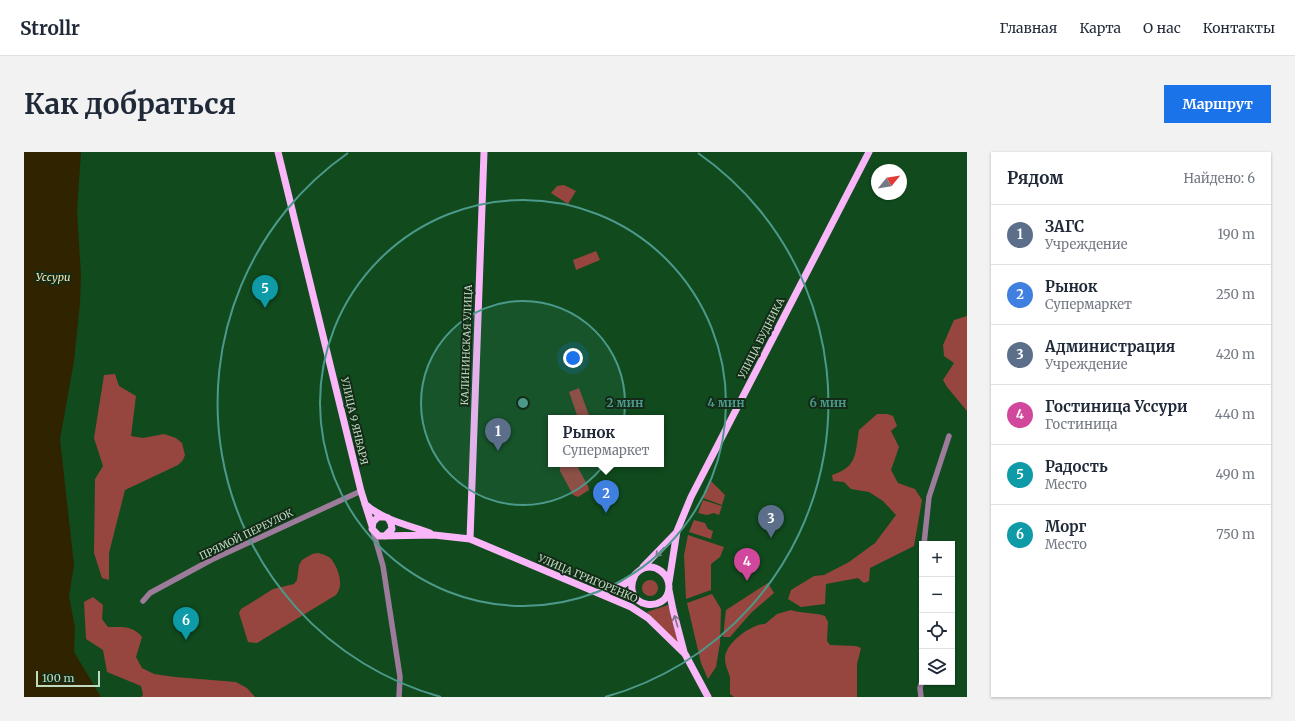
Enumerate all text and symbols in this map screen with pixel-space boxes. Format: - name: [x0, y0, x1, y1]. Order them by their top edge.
- text: Strollr: [20, 16, 80, 40]
- text: Главная: [999, 19, 1057, 37]
- text: Карта: [1079, 19, 1121, 37]
- text: О нас: [1143, 19, 1181, 37]
- text: Контакты: [1203, 19, 1275, 37]
- button: Маршрут: [1164, 85, 1271, 123]
- text: Как добраться: [24, 86, 236, 122]
- north arrow: [871, 164, 907, 200]
- text: Рядом: [1007, 167, 1063, 189]
- text: Найдено: 6: [1184, 170, 1255, 187]
- text: ЗАГС: [1045, 217, 1084, 236]
- text: 1: [1017, 226, 1023, 243]
- text: 190 m: [1218, 226, 1255, 243]
- text: Учреждение: [1045, 236, 1127, 253]
- water label: Уссури: [35, 270, 71, 284]
- pin: 5: [252, 275, 278, 308]
- text: Рынок: [1045, 277, 1098, 296]
- street label: КАЛИНИНСКАЯ УЛИЦА: [458, 283, 475, 406]
- text: 2: [1016, 286, 1024, 303]
- text: 250 m: [1216, 286, 1255, 303]
- street label: УЛИЦА БУДНИКА: [735, 295, 788, 382]
- text: Супермаркет: [1045, 296, 1132, 313]
- text: Администрация: [1045, 337, 1175, 356]
- text: 3: [1016, 346, 1024, 363]
- text: 420 m: [1216, 346, 1255, 363]
- your location: [563, 348, 583, 368]
- text: Учреждение: [1045, 356, 1127, 373]
- street label: УЛИЦА 9 ЯНВАРЯ: [338, 375, 371, 466]
- text: 2 мин: [607, 395, 644, 410]
- text: 4 мин: [707, 395, 745, 410]
- text: 6 мин: [809, 395, 847, 410]
- centre of rings: [516, 396, 530, 410]
- text: Гостиница Уссури: [1045, 397, 1187, 416]
- text: 4: [1016, 406, 1024, 423]
- text: 440 m: [1215, 406, 1255, 423]
- popup: [548, 415, 664, 467]
- text: Гостиница: [1045, 416, 1118, 433]
- pin: 1: [485, 418, 511, 451]
- text: Рынок: [563, 423, 615, 442]
- text: Супермаркет: [563, 442, 649, 459]
- text: Радость: [1045, 457, 1108, 476]
- text: 5: [1016, 466, 1024, 483]
- text: 490 m: [1216, 466, 1255, 483]
- text: Место: [1045, 476, 1087, 493]
- pin: 2: [593, 480, 619, 513]
- street label: ПРЯМОЙ ПЕРЕУЛОК: [197, 505, 295, 563]
- pin: 3: [758, 505, 784, 538]
- text: Морг: [1045, 517, 1086, 536]
- text: 6: [1016, 526, 1024, 543]
- text: 750 m: [1216, 526, 1255, 543]
- text: Место: [1045, 536, 1087, 553]
- map controls: [919, 541, 955, 685]
- button: +: [919, 541, 955, 577]
- one-way arrow: [655, 546, 664, 557]
- pin: 4: [734, 548, 760, 581]
- street label: УЛИЦА ГРИГОРЕНКО: [535, 551, 640, 605]
- button: −: [919, 577, 955, 613]
- pin: 6: [173, 607, 199, 640]
- button: locate: [919, 613, 955, 649]
- one-way arrow: [672, 615, 679, 628]
- button: layers: [919, 649, 955, 685]
- scale bar: [36, 669, 100, 688]
- text: 100 m: [42, 671, 74, 685]

